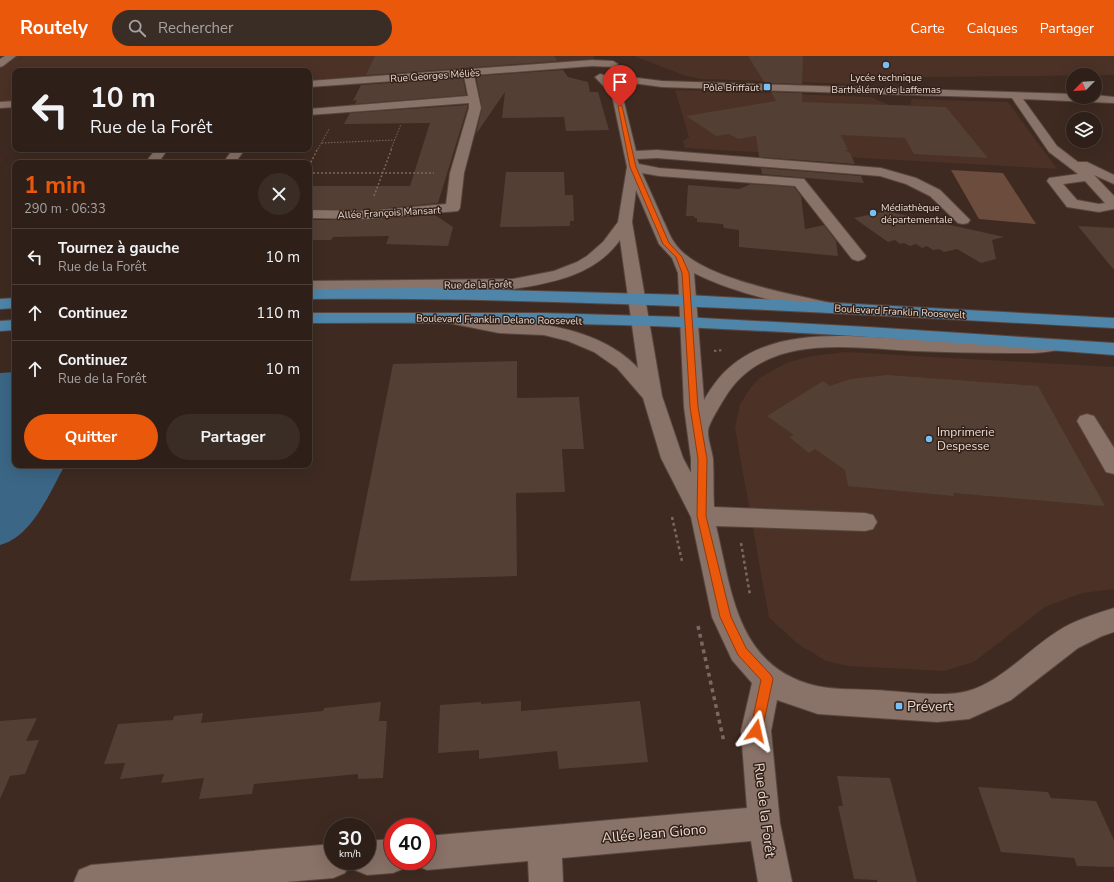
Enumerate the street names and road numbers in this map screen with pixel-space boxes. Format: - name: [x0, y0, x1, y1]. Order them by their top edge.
- street label: Rue Georges Méliès: [390, 66, 480, 86]
- street label: Allée François Mansart: [337, 203, 441, 223]
- street label: Rue de la Forêt: [444, 277, 513, 293]
- street label: Boulevard Franklin Roosevelt: [834, 302, 966, 322]
- street label: Boulevard Franklin Delano Roosevelt: [416, 312, 583, 328]
- street label: Rue de la Forêt: [749, 762, 780, 859]
- street label: Allée Jean Giono: [601, 819, 707, 848]

